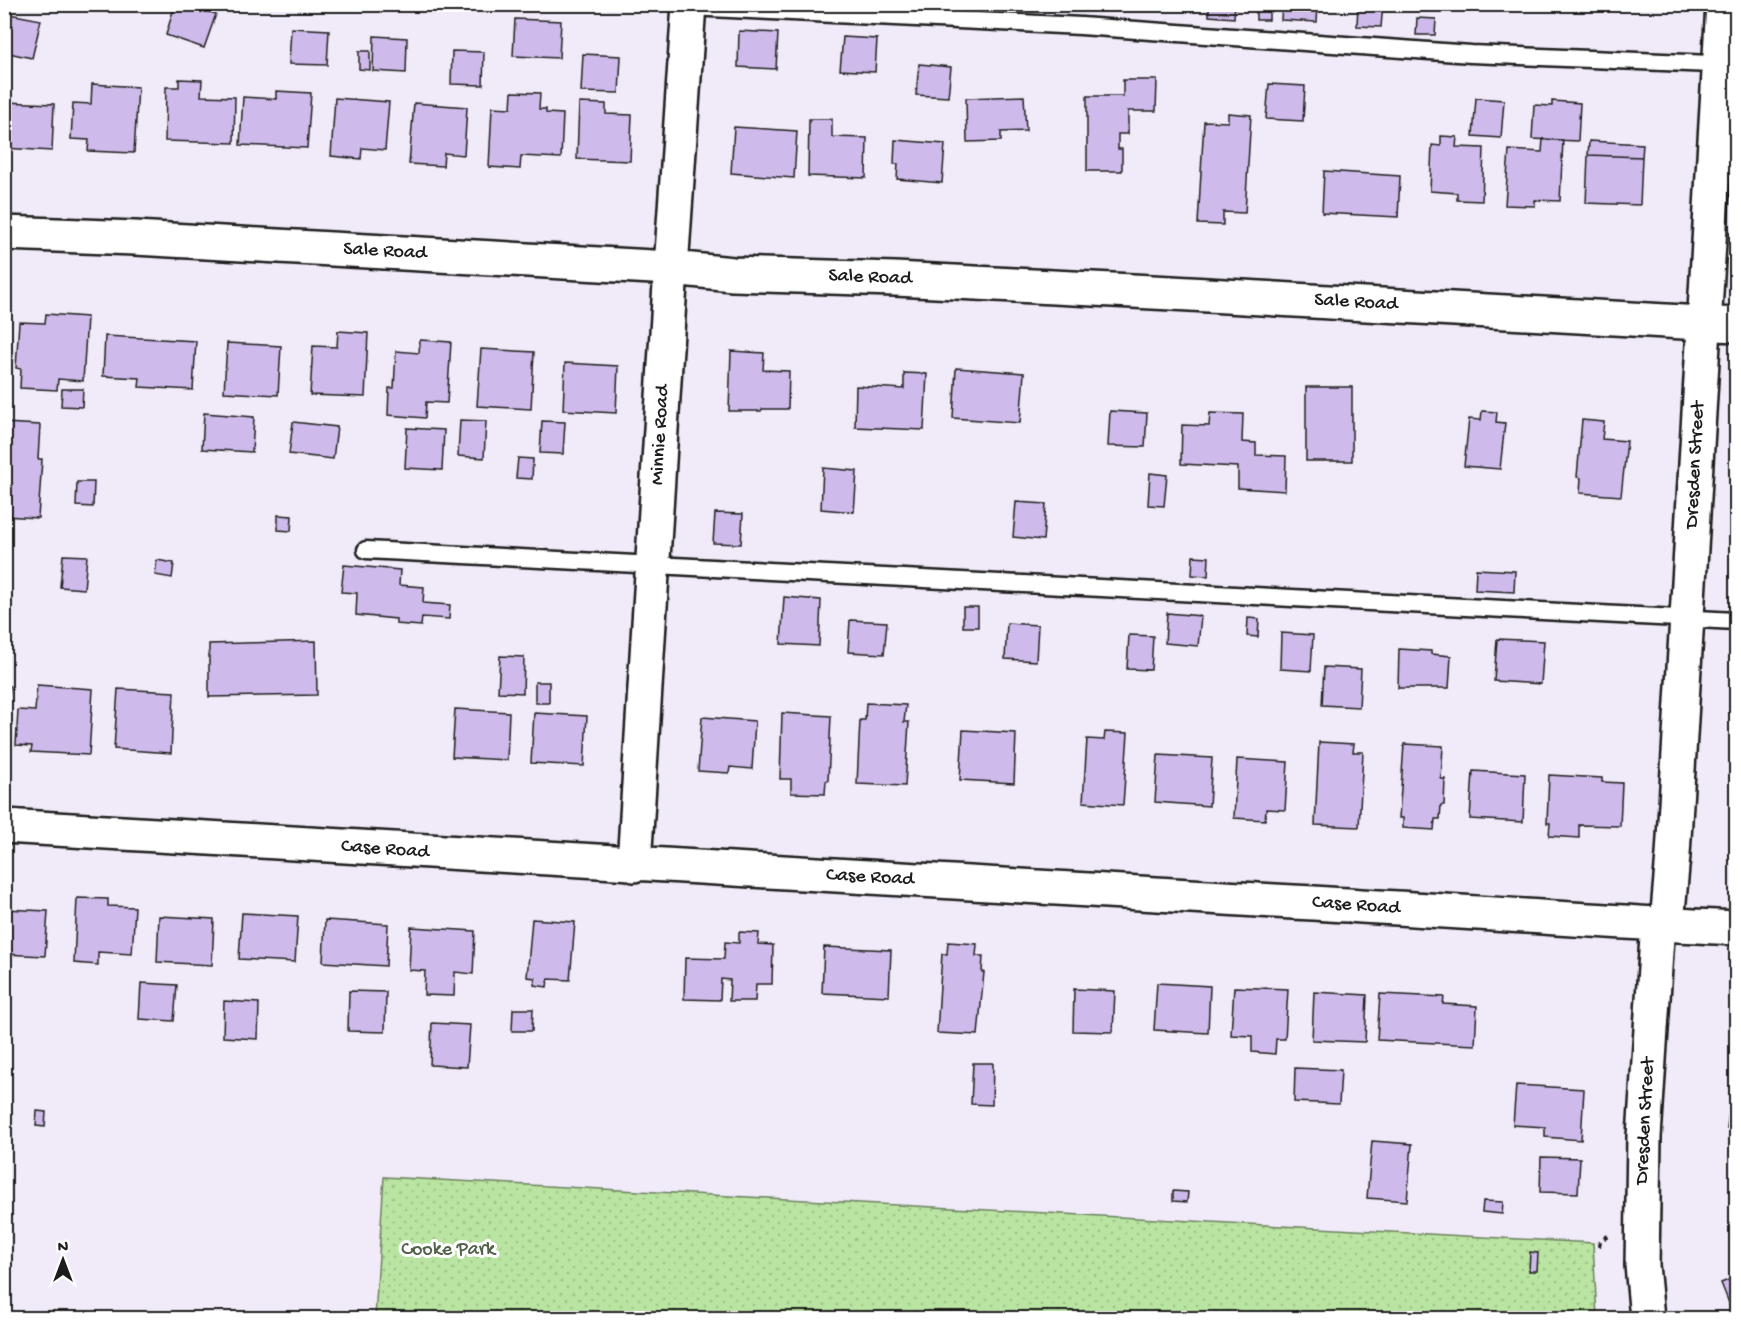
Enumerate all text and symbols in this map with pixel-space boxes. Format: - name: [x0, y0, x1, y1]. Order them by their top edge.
- street label: Sale Road: [343, 238, 430, 266]
- street label: Sale Road: [828, 265, 914, 291]
- street label: Sale Road: [1314, 289, 1401, 317]
- street label: Minnie Road: [647, 382, 675, 486]
- street label: Dresden Street: [1681, 399, 1711, 531]
- street label: Case Road: [340, 835, 432, 865]
- street label: Case Road: [825, 864, 917, 892]
- street label: Case Road: [1311, 891, 1403, 921]
- street label: Dresden Street: [1631, 1055, 1661, 1187]
- north arrow: [33, 1230, 93, 1290]
- text: N: [58, 1239, 69, 1258]
- park label: Cooke Park: [401, 1239, 497, 1262]

